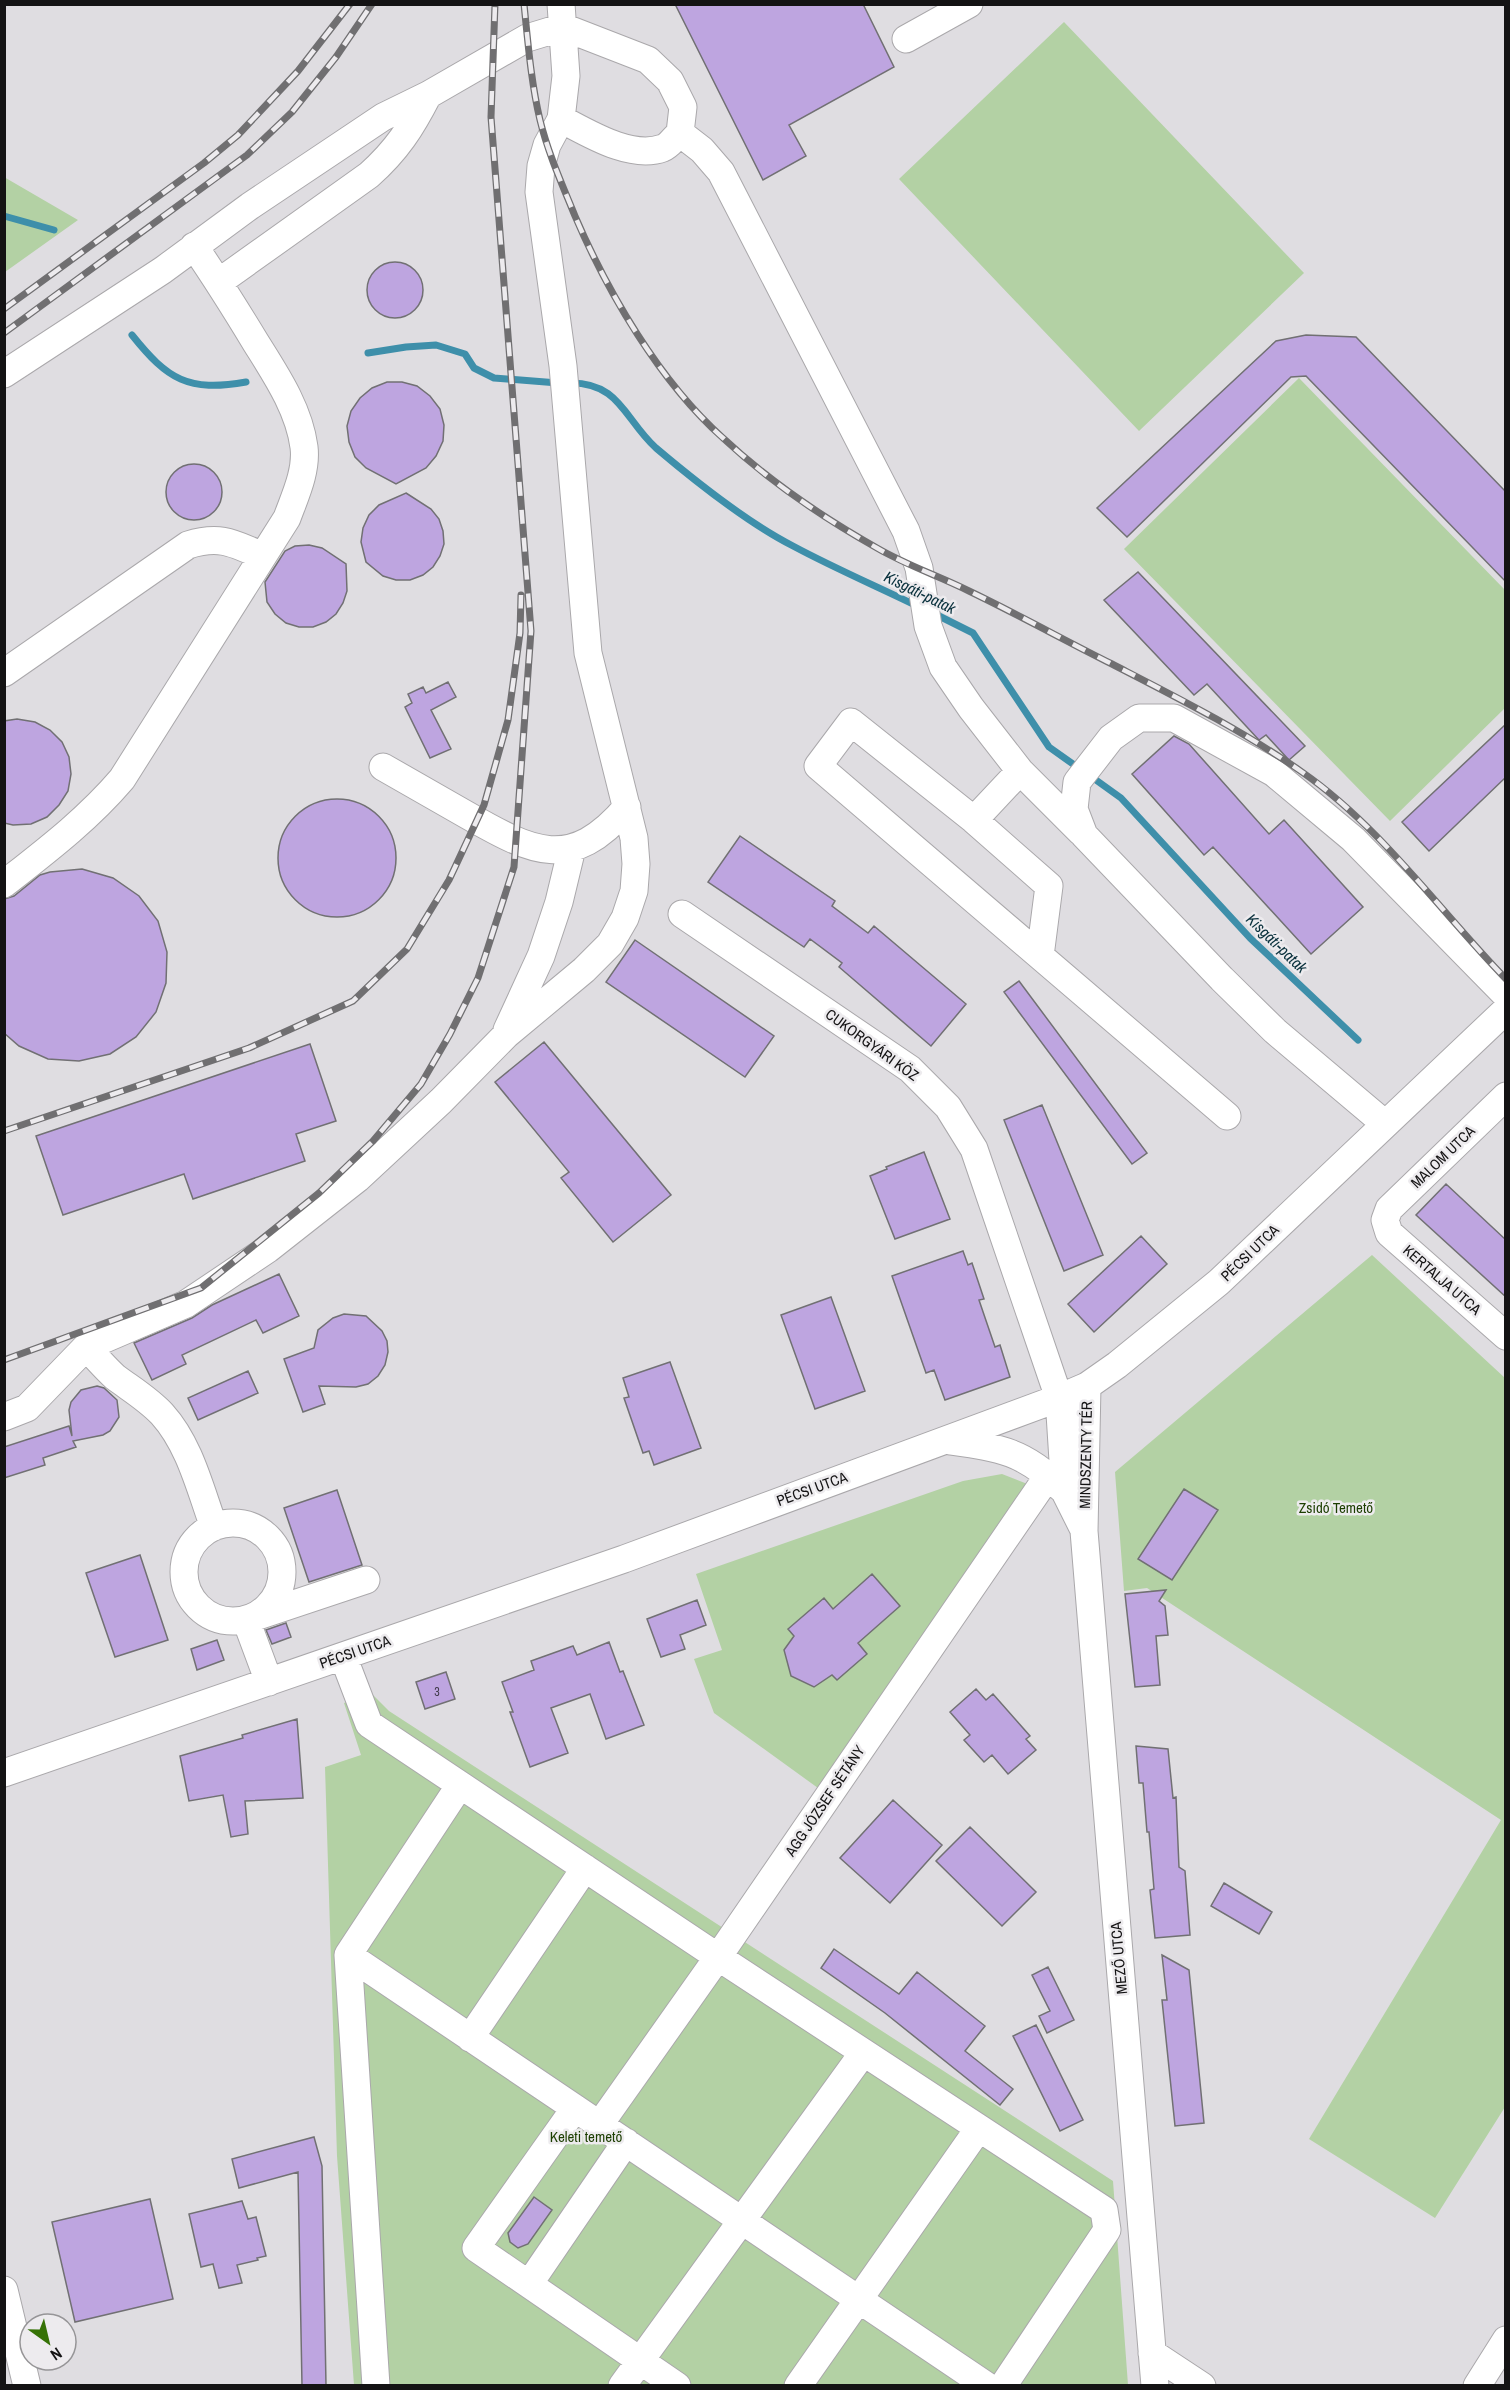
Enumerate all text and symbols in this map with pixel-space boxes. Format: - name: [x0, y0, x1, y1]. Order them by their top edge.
- water label: Kisgáti-patak: [880, 565, 960, 619]
- water label: Kisgáti-patak: [1242, 908, 1313, 978]
- street label: CUKORGYÁRI KÖZ: [821, 1004, 924, 1086]
- street label: MALOM UTCA: [1406, 1120, 1480, 1193]
- street label: PÉCSI UTCA: [1216, 1219, 1284, 1286]
- street label: KERTALJA UTCA: [1399, 1240, 1487, 1320]
- street label: MINDSZENTY TÉR: [1074, 1401, 1097, 1509]
- street label: PÉCSI UTCA: [774, 1466, 851, 1511]
- park label: Zsidó Temető: [1299, 1497, 1373, 1518]
- street label: PÉCSI UTCA: [317, 1629, 394, 1673]
- house number: 3: [434, 1684, 440, 1700]
- street label: AGG JÓZSEF SÉTÁNY: [779, 1740, 870, 1861]
- street label: MEZŐ UTCA: [1105, 1920, 1132, 1995]
- park label: Keleti temető: [550, 2126, 622, 2147]
- north arrow: [18, 2312, 78, 2372]
- text: N: [46, 2343, 66, 2366]

